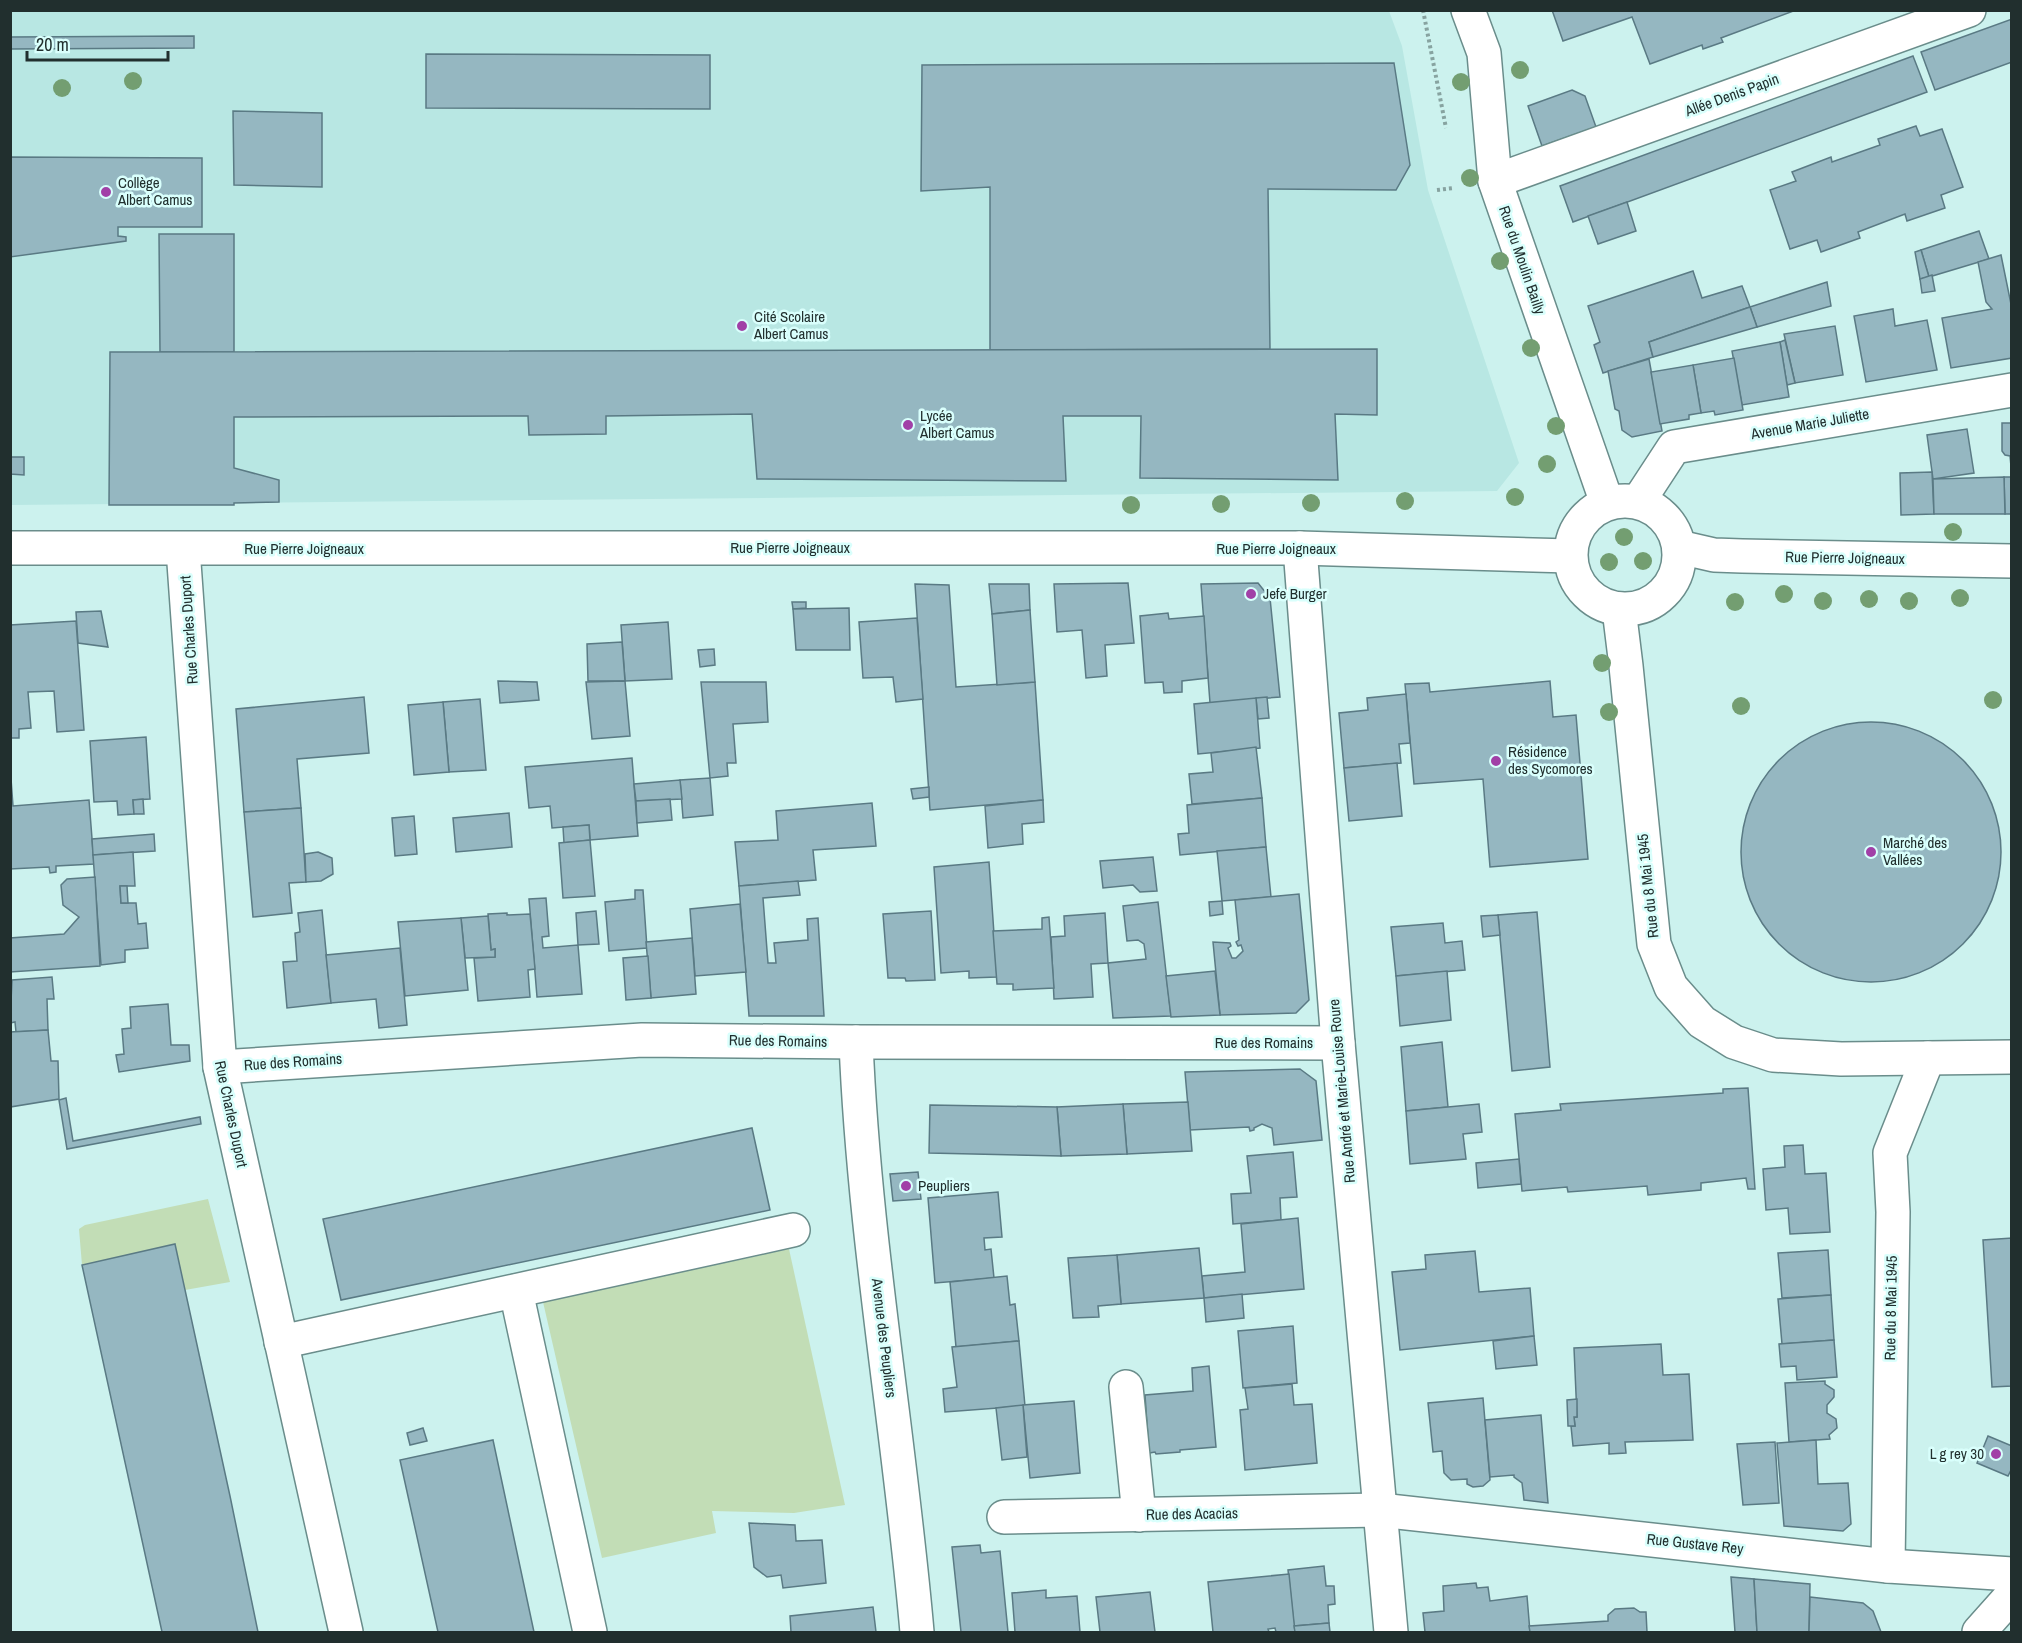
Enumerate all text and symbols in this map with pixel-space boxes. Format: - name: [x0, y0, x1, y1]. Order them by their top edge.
- scale bar: [27, 24, 168, 62]
- text: 20 m: [36, 32, 69, 57]
- street label: Allée Denis Papin: [1681, 68, 1782, 122]
- place label: Collège Albert Camus: [117, 172, 193, 210]
- marker: Collège Albert Camus: [99, 185, 113, 199]
- street label: Rue du Moulin Bailly: [1494, 203, 1551, 318]
- place label: Cité Scolaire Albert Camus: [753, 306, 829, 344]
- marker: Cité Scolaire Albert Camus: [735, 319, 749, 333]
- street label: Avenue Marie Juliette: [1748, 403, 1871, 444]
- place label: Lycée Albert Camus: [919, 405, 995, 443]
- marker: Lycée Albert Camus: [901, 418, 915, 432]
- street label: Rue Pierre Joigneaux: [730, 537, 851, 558]
- street label: Rue Pierre Joigneaux: [244, 538, 365, 559]
- street label: Rue Pierre Joigneaux: [1216, 538, 1337, 559]
- street label: Rue Pierre Joigneaux: [1785, 546, 1906, 569]
- street label: Rue Charles Duport: [174, 575, 203, 685]
- place label: Jefe Burger: [1263, 583, 1327, 604]
- marker: Jefe Burger: [1244, 587, 1258, 601]
- place label: Résidence des Sycomores: [1508, 741, 1593, 779]
- marker: Résidence des Sycomores: [1489, 754, 1503, 768]
- place label: Marché des Vallées: [1883, 832, 1947, 870]
- street label: Rue du 8 Mai 1945: [1632, 833, 1663, 939]
- marker: Marché des Vallées: [1864, 845, 1878, 859]
- street label: Rue André et Marie-Louise Roure: [1323, 998, 1360, 1184]
- street label: Rue des Romains: [729, 1029, 827, 1052]
- street label: Rue des Romains: [1215, 1032, 1313, 1053]
- street label: Rue des Romains: [243, 1048, 343, 1075]
- street label: Rue Charles Duport: [210, 1059, 253, 1170]
- place label: Peupliers: [918, 1175, 970, 1196]
- marker: Peupliers: [899, 1179, 913, 1193]
- street label: Rue du 8 Mai 1945: [1879, 1255, 1902, 1360]
- street label: Avenue des Peupliers: [867, 1276, 902, 1399]
- place label: L g rey 30: [1930, 1443, 1984, 1464]
- marker: L g rey 30: [1989, 1447, 2003, 1461]
- street label: Rue des Acacias: [1146, 1502, 1238, 1525]
- street label: Rue Gustave Rey: [1646, 1528, 1745, 1559]

